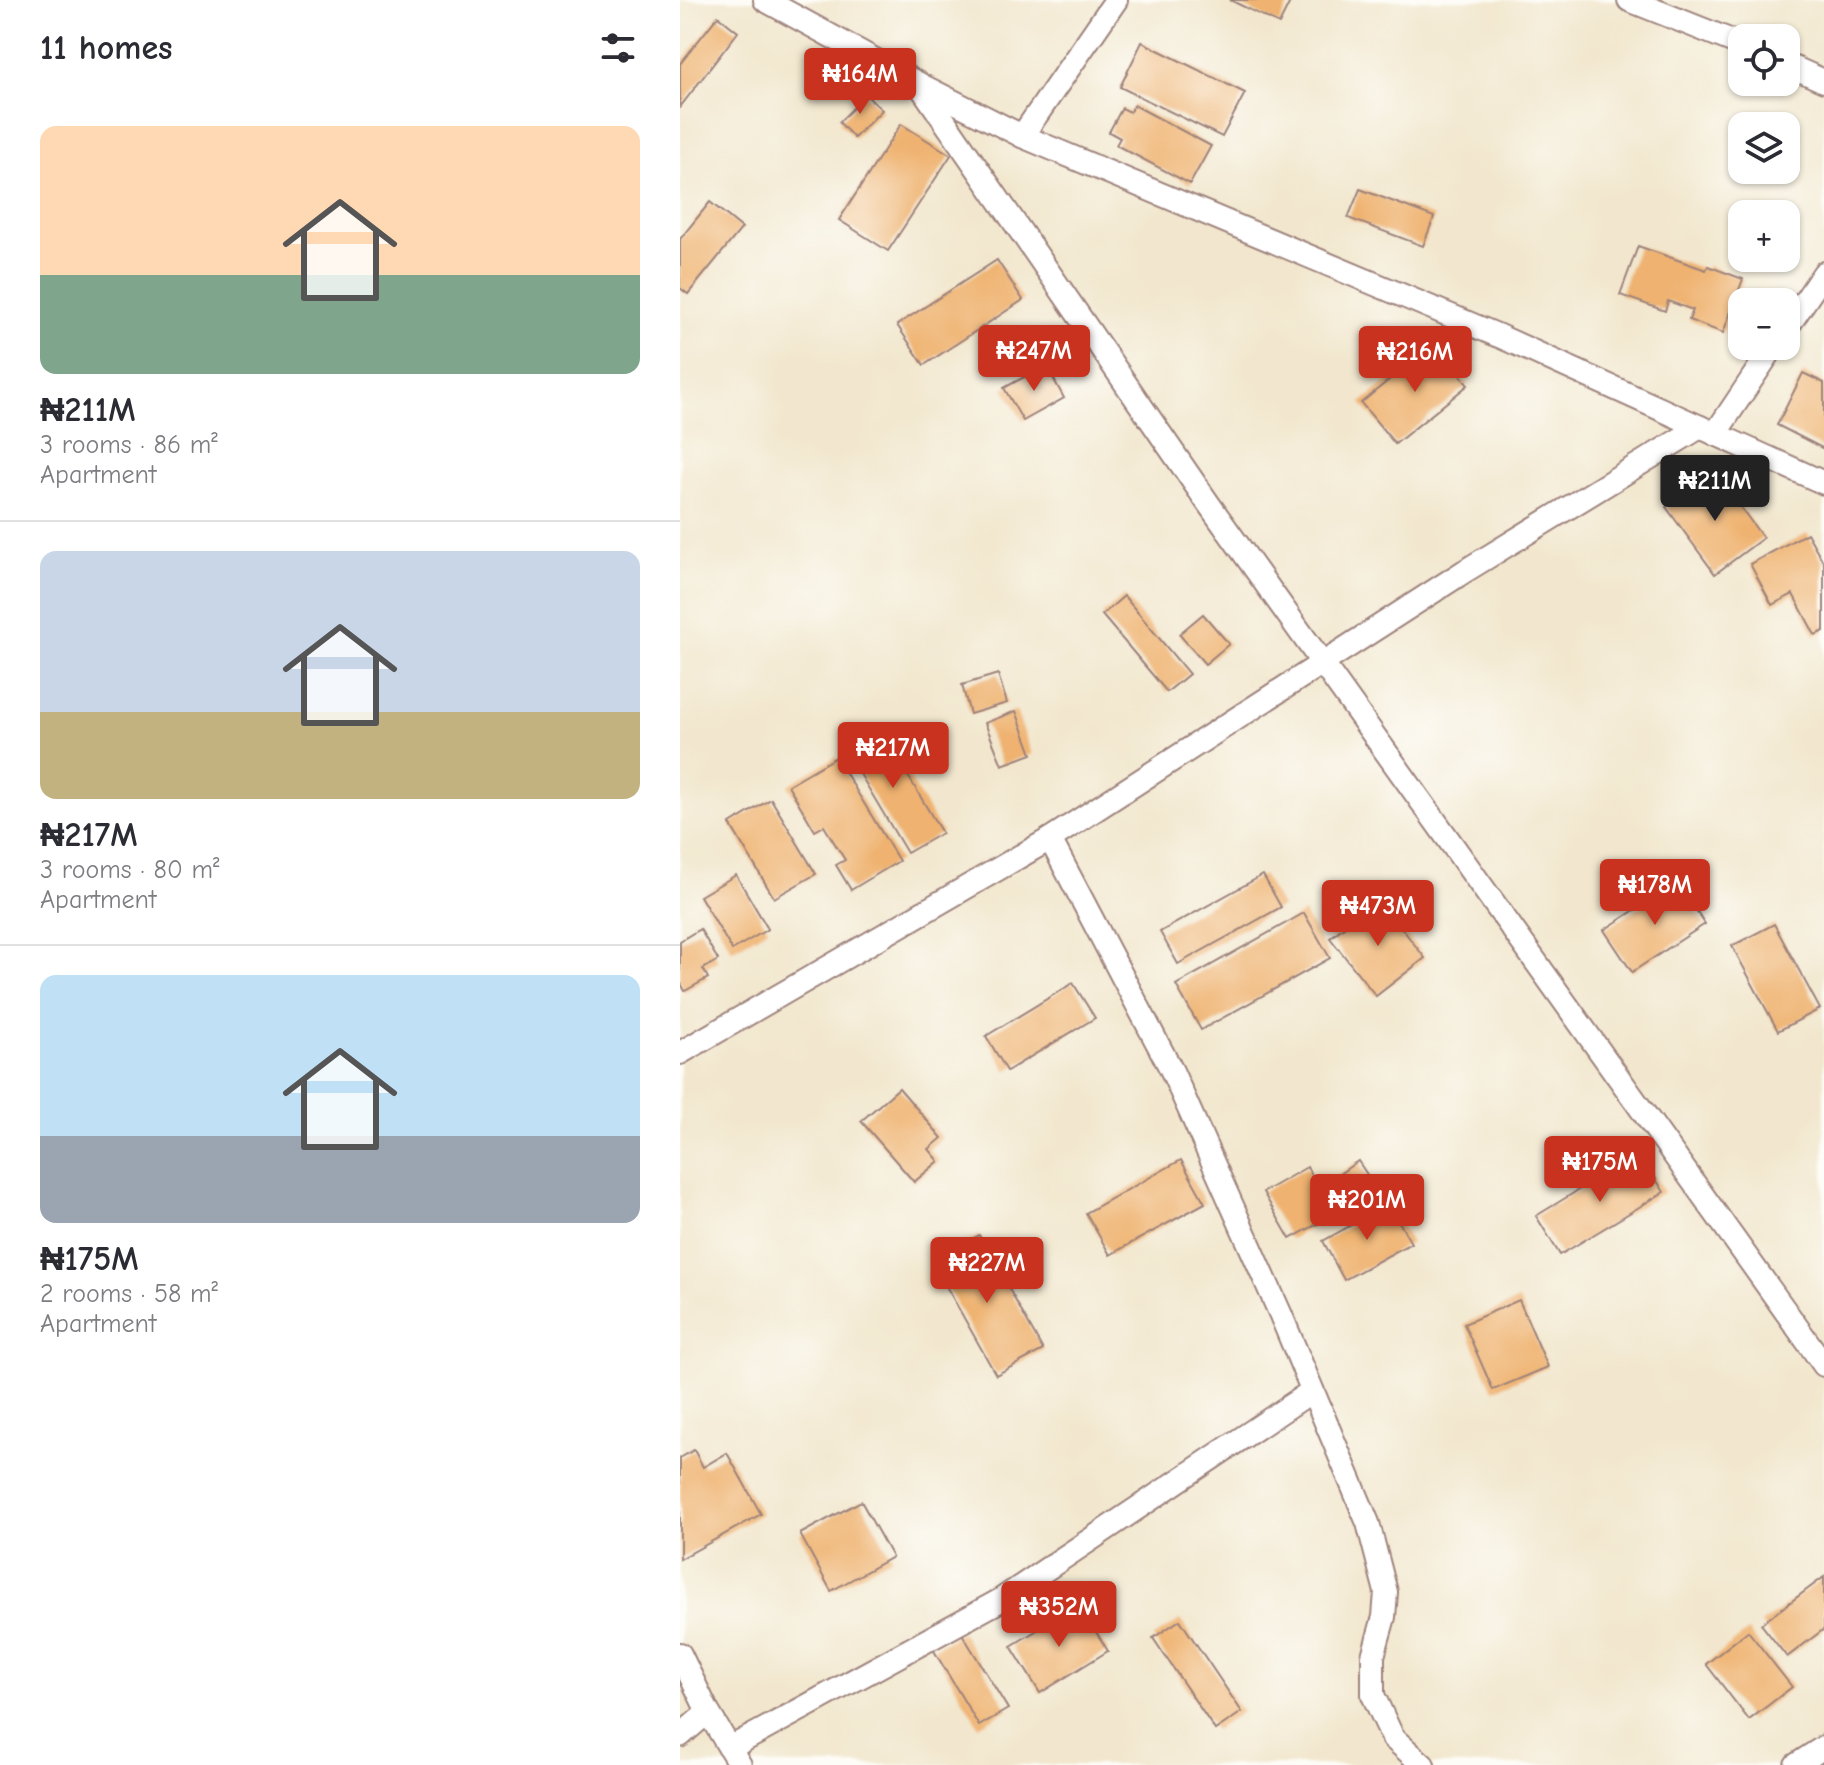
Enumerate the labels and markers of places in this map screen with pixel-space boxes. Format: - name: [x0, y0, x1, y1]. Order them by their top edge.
- pin: ₦164M: [804, 48, 916, 116]
- pin: ₦247M: [978, 325, 1090, 393]
- pin: ₦216M: [1359, 326, 1471, 394]
- pin: ₦211M: [1659, 455, 1771, 523]
- pin: ₦217M: [837, 722, 949, 790]
- pin: ₦178M: [1599, 859, 1711, 927]
- pin: ₦473M: [1322, 880, 1434, 948]
- pin: ₦175M: [1544, 1136, 1656, 1204]
- pin: ₦201M: [1311, 1174, 1423, 1242]
- pin: ₦227M: [931, 1237, 1043, 1305]
- pin: ₦352M: [1003, 1581, 1115, 1649]

